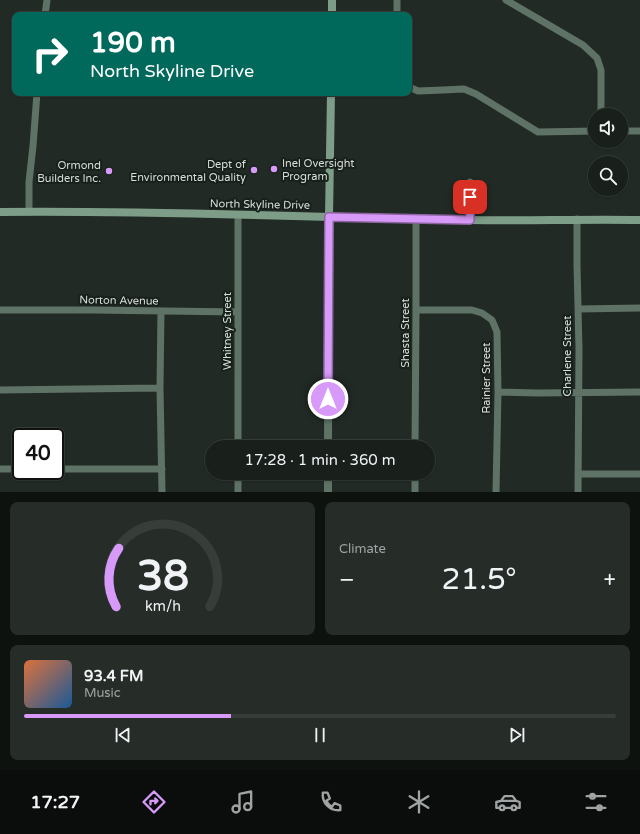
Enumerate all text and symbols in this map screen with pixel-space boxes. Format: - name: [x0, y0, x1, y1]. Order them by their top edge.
- text: 190 m: [90, 26, 176, 60]
- icon: right: [24, 28, 76, 80]
- text: North Skyline Drive: [90, 60, 254, 82]
- map controls: [588, 108, 628, 196]
- button: sound: [588, 108, 628, 148]
- button: search: [588, 156, 628, 196]
- place label: Inel Oversight Program: [282, 157, 354, 183]
- place label: Dept of Environmental Quality: [130, 158, 247, 184]
- place label: Ormond Builders Inc.: [37, 159, 101, 185]
- marker: Inel Oversight Program: [269, 164, 279, 174]
- marker: Dept of Environmental Quality: [249, 165, 259, 175]
- marker: Ormond Builders Inc.: [104, 166, 114, 176]
- pin: [453, 180, 487, 214]
- icon: arrive: [459, 186, 481, 208]
- street label: North Skyline Drive: [210, 197, 310, 212]
- street label: Whitney Street: [221, 292, 234, 370]
- street label: Norton Avenue: [79, 293, 159, 308]
- street label: Shasta Street: [399, 298, 412, 368]
- street label: Charlene Street: [561, 316, 574, 396]
- street label: Rainier Street: [480, 343, 493, 413]
- position arrow: [307, 378, 349, 420]
- speed limit sign: 40: [12, 428, 64, 480]
- text: 17:28 · 1 min · 360 m: [245, 451, 395, 469]
- text: Climate: [339, 541, 386, 557]
- text: 38: [136, 551, 189, 601]
- text: 21.5°: [442, 561, 517, 598]
- text: −: [339, 567, 355, 593]
- text: +: [604, 567, 616, 593]
- text: km/h: [145, 597, 180, 614]
- text: 93.4 FM: [84, 667, 143, 685]
- text: Music: [84, 685, 121, 701]
- icon: previous: [112, 724, 134, 746]
- icon: pause: [309, 724, 331, 746]
- icon: next: [506, 724, 528, 746]
- icon: directions: [140, 788, 168, 816]
- icon: music: [229, 788, 257, 816]
- icon: phone: [317, 788, 345, 816]
- icon: climate: [405, 788, 433, 816]
- icon: car: [494, 788, 522, 816]
- icon: filters: [582, 788, 610, 816]
- text: 17:27: [30, 791, 80, 813]

